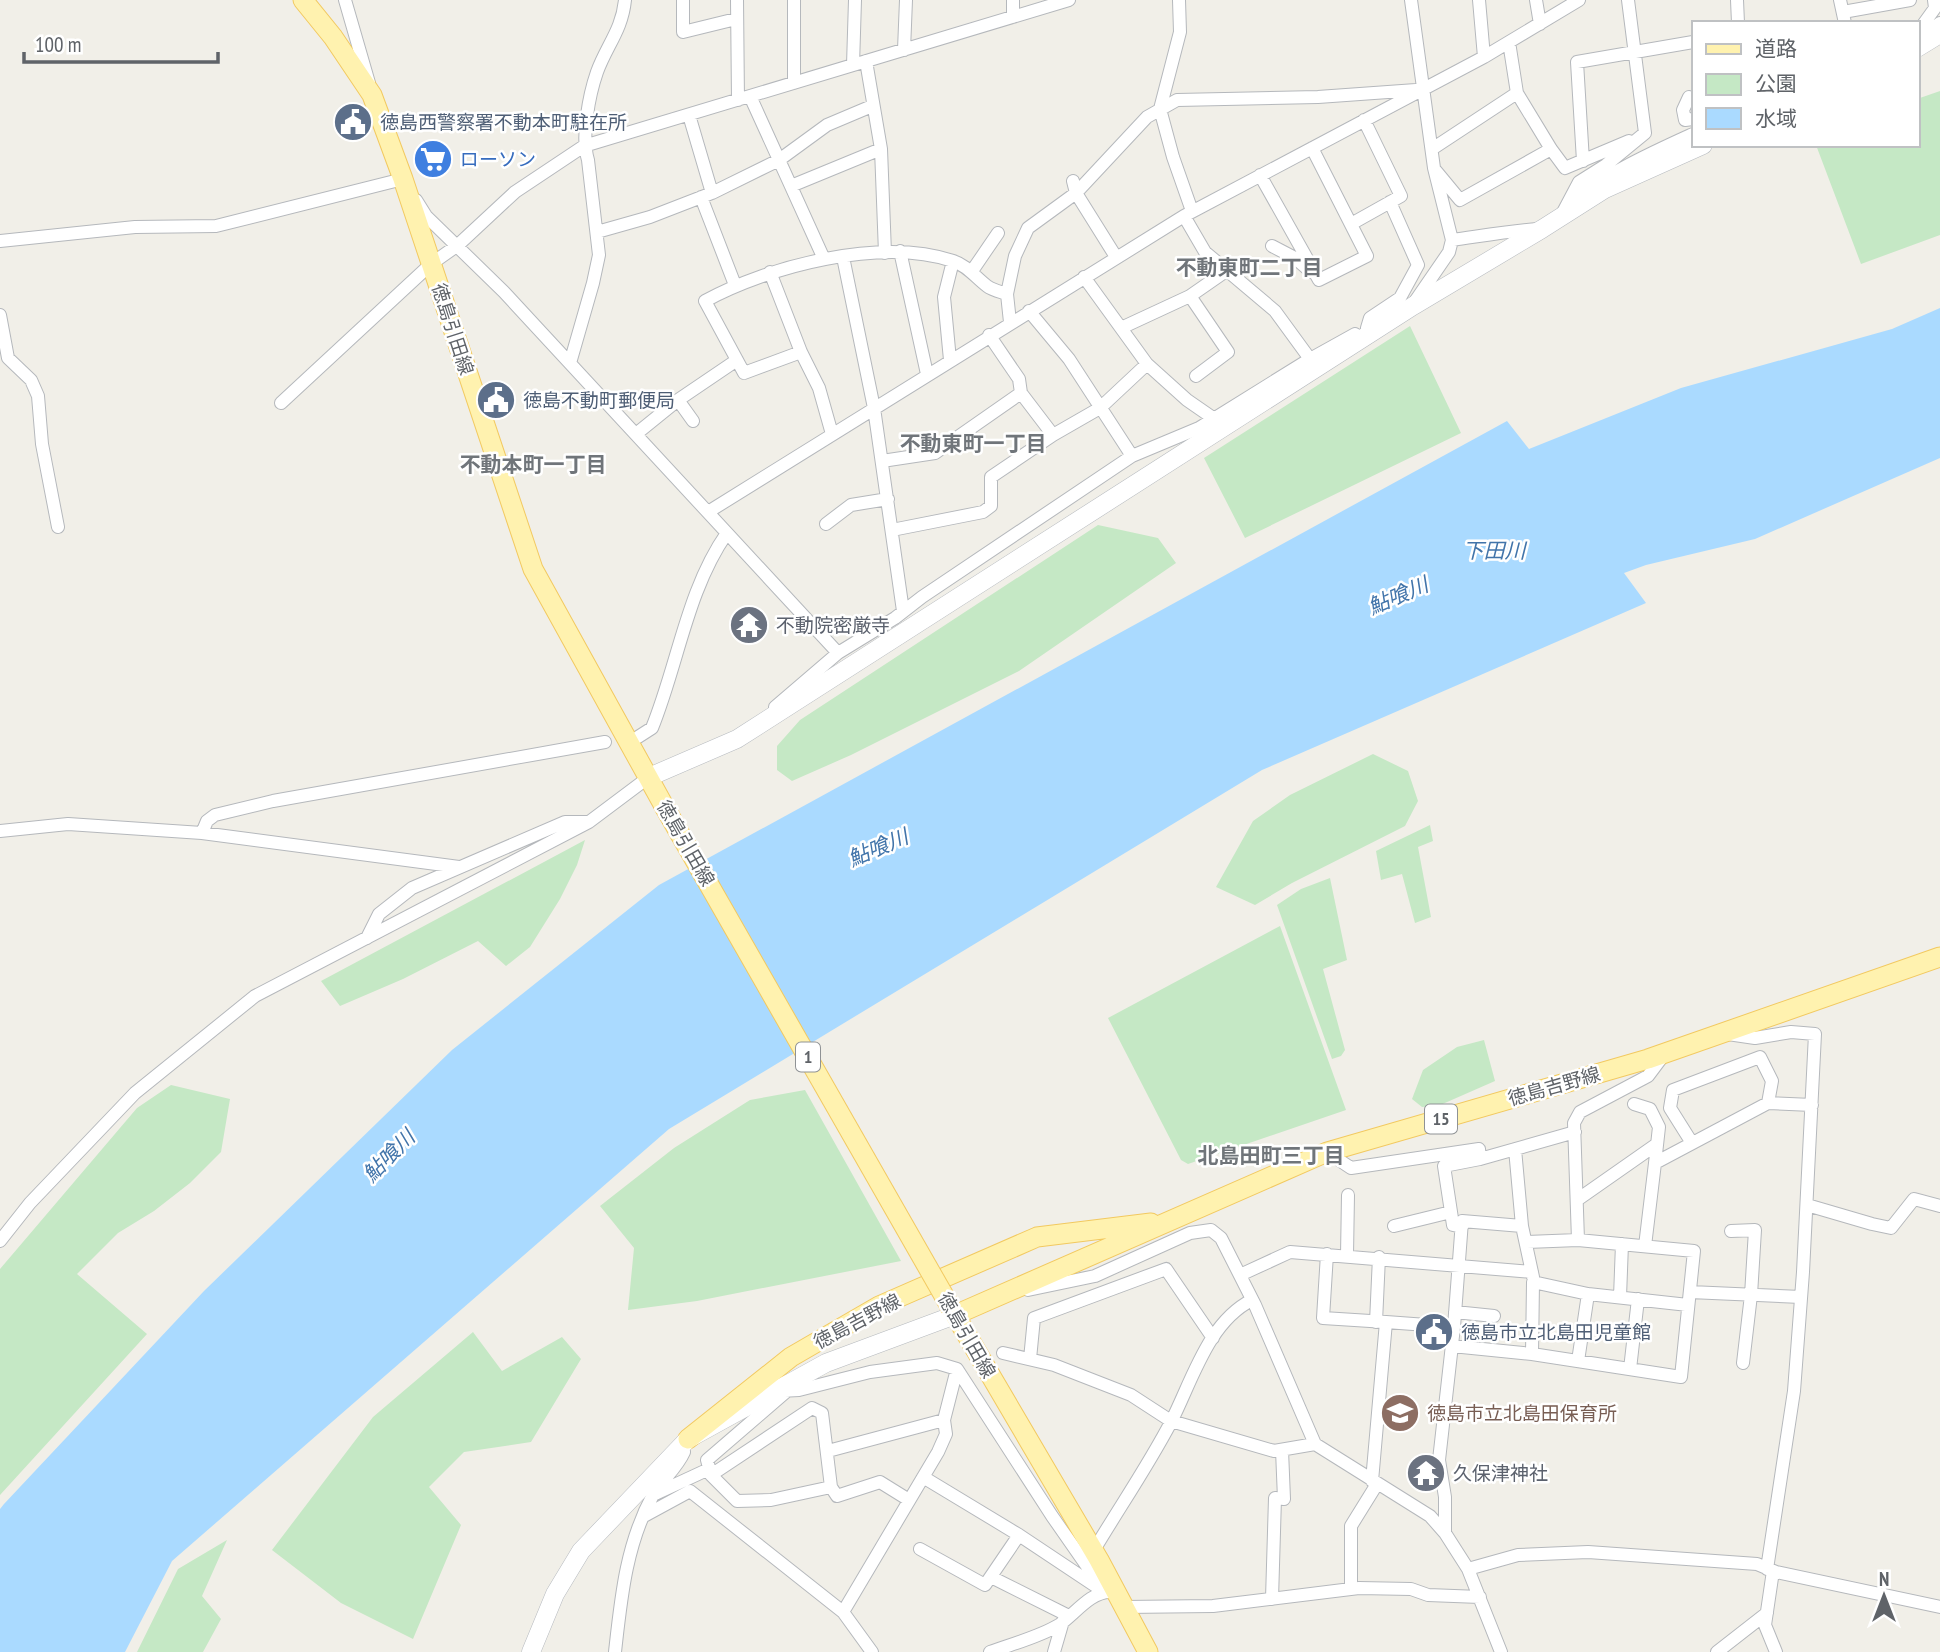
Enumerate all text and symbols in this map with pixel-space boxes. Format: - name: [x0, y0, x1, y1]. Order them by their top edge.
- scale bar: [24, 21, 219, 65]
- legend: [1692, 21, 1919, 147]
- text: 100 m: [35, 31, 81, 58]
- text: 道路: [1755, 35, 1797, 62]
- text: 公園: [1755, 70, 1797, 97]
- public building icon: 徳島西警察署不動本町駐在所: [332, 101, 374, 143]
- text: 水域: [1755, 105, 1797, 132]
- place label: 徳島西警察署不動本町駐在所: [380, 110, 627, 134]
- supermarket icon: ローソン: [412, 138, 454, 180]
- place label: ローソン: [460, 147, 536, 171]
- district label: 不動東町二丁目: [1176, 254, 1323, 281]
- street label: 徳島引田線: [427, 280, 479, 378]
- public building icon: 徳島不動町郵便局: [475, 379, 517, 421]
- place label: 徳島不動町郵便局: [523, 388, 675, 412]
- district label: 不動東町一丁目: [900, 430, 1047, 457]
- district label: 不動本町一丁目: [460, 451, 607, 478]
- water label: 下田川: [1463, 537, 1527, 564]
- water label: 鮎喰川: [1364, 570, 1434, 620]
- temple icon: 不動院密厳寺: [728, 604, 770, 646]
- place label: 不動院密厳寺: [776, 613, 890, 637]
- street label: 徳島引田線: [652, 796, 720, 890]
- water label: 鮎喰川: [844, 822, 914, 872]
- road number: 1: [796, 1042, 820, 1072]
- street label: 徳島吉野線: [1505, 1061, 1603, 1111]
- road number: 15: [1425, 1104, 1457, 1134]
- water label: 鮎喰川: [357, 1122, 422, 1187]
- district label: 北島田町三丁目: [1198, 1142, 1345, 1169]
- street label: 徳島吉野線: [809, 1288, 905, 1354]
- street label: 徳島引田線: [933, 1288, 1001, 1382]
- public building icon: 徳島市立北島田児童館: [1413, 1311, 1455, 1353]
- place label: 徳島市立北島田児童館: [1461, 1320, 1651, 1344]
- school or university icon: 徳島市立北島田保育所: [1379, 1392, 1421, 1434]
- place label: 徳島市立北島田保育所: [1427, 1401, 1617, 1425]
- temple icon: 久保津神社: [1405, 1452, 1447, 1494]
- place label: 久保津神社: [1453, 1461, 1548, 1485]
- north arrow: [1849, 1561, 1919, 1631]
- text: N: [1879, 1567, 1889, 1591]

